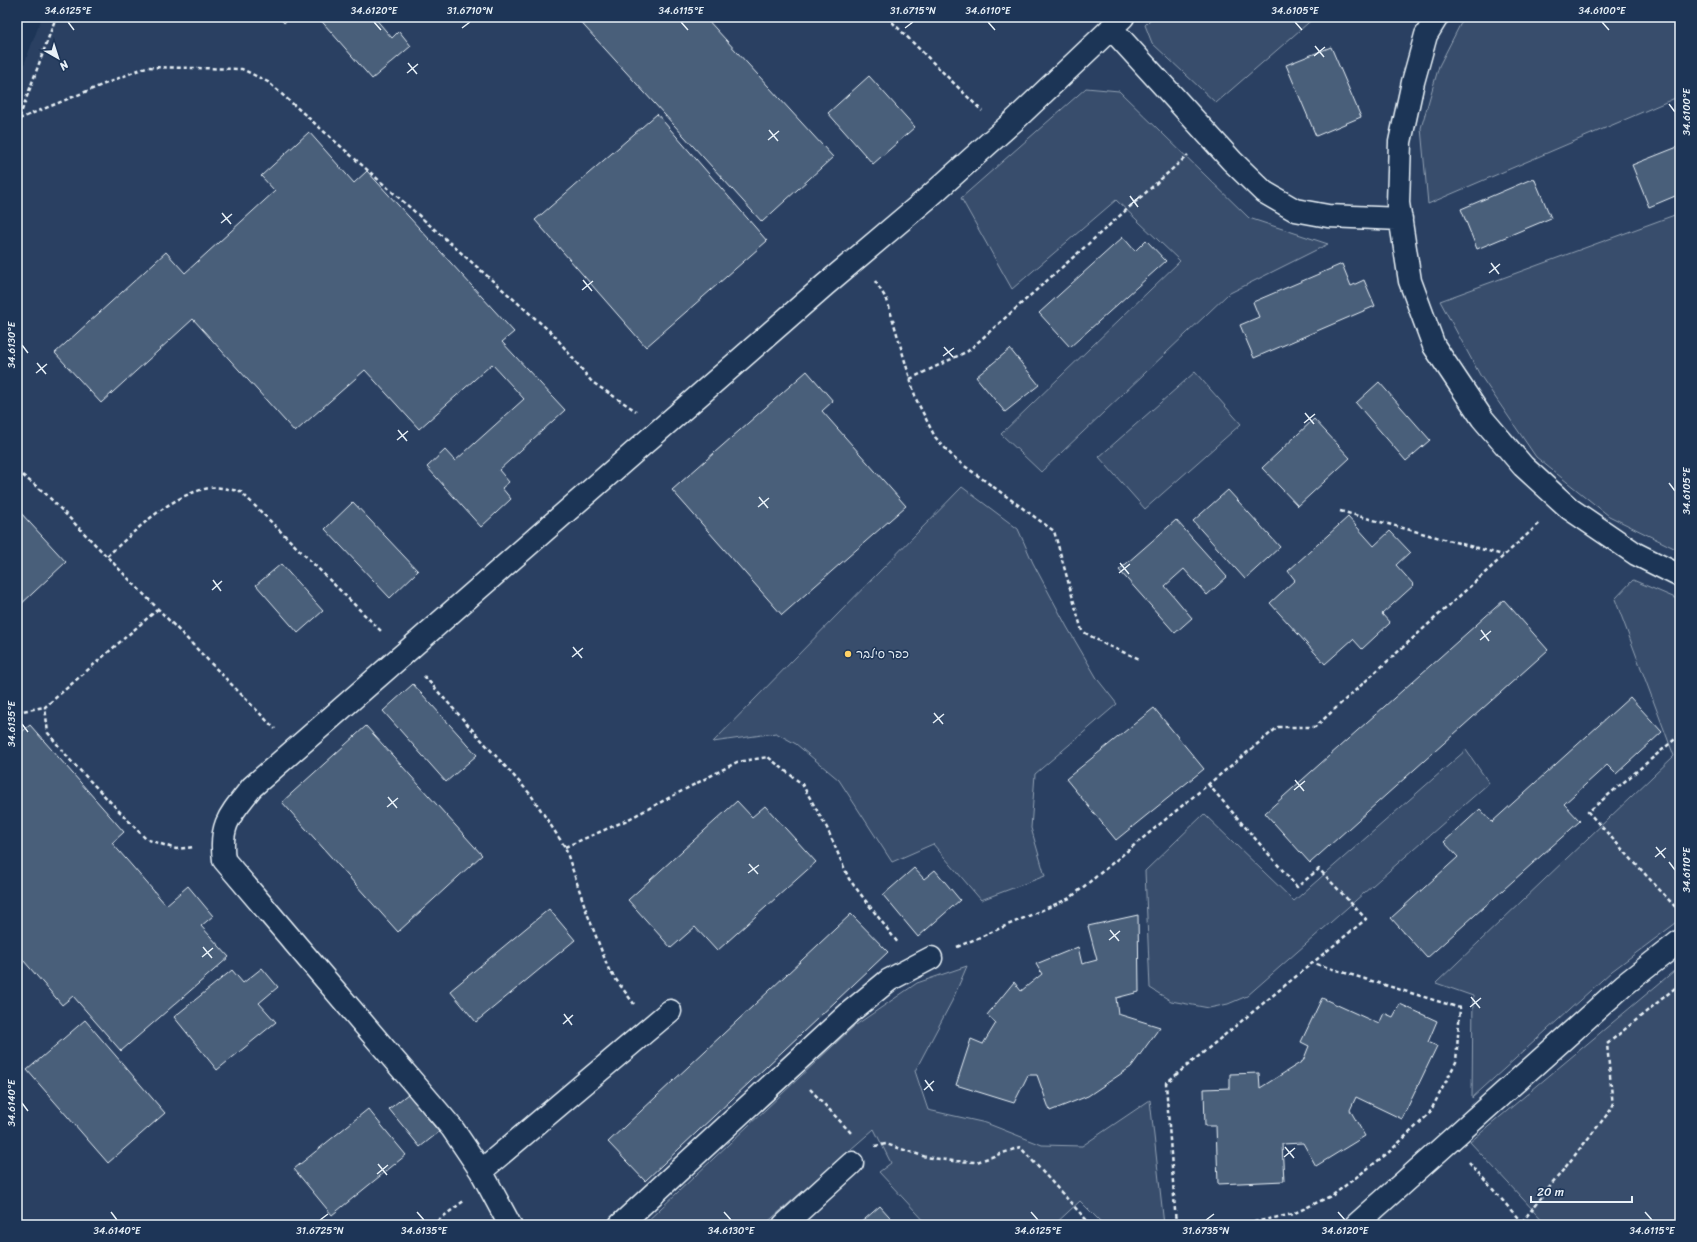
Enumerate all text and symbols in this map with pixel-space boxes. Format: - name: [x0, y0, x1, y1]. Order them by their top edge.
- text: 34.6125°E: [45, 2, 93, 20]
- text: 34.6120°E: [351, 2, 399, 20]
- text: 31.6710°N: [447, 2, 493, 20]
- text: 34.6115°E: [659, 2, 705, 20]
- text: 31.6715°N: [890, 2, 936, 20]
- text: 34.6110°E: [965, 2, 1012, 20]
- text: 34.6105°E: [1272, 2, 1320, 20]
- text: 34.6100°E: [1578, 2, 1627, 20]
- north arrow: [38, 38, 78, 78]
- text: N: [55, 55, 74, 75]
- text: 34.6100°E: [1678, 87, 1696, 136]
- text: 34.6130°E: [3, 320, 21, 368]
- text: 34.6105°E: [1678, 466, 1696, 515]
- place label: כפר סילבר: [856, 643, 909, 665]
- marker: כפר סילבר: [843, 649, 853, 659]
- text: 34.6135°E: [3, 699, 21, 747]
- text: 34.6110°E: [1678, 846, 1696, 893]
- text: 34.6140°E: [3, 1078, 21, 1127]
- scale bar: [1531, 1178, 1632, 1204]
- text: 20 m: [1537, 1181, 1564, 1203]
- text: 34.6140°E: [93, 1222, 142, 1240]
- text: 31.6725°N: [296, 1222, 344, 1240]
- text: 34.6135°E: [401, 1222, 449, 1240]
- text: 34.6130°E: [708, 1222, 756, 1240]
- text: 34.6125°E: [1015, 1222, 1063, 1240]
- text: 31.6735°N: [1183, 1222, 1230, 1240]
- text: 34.6120°E: [1322, 1222, 1370, 1240]
- text: 34.6115°E: [1630, 1222, 1676, 1240]

